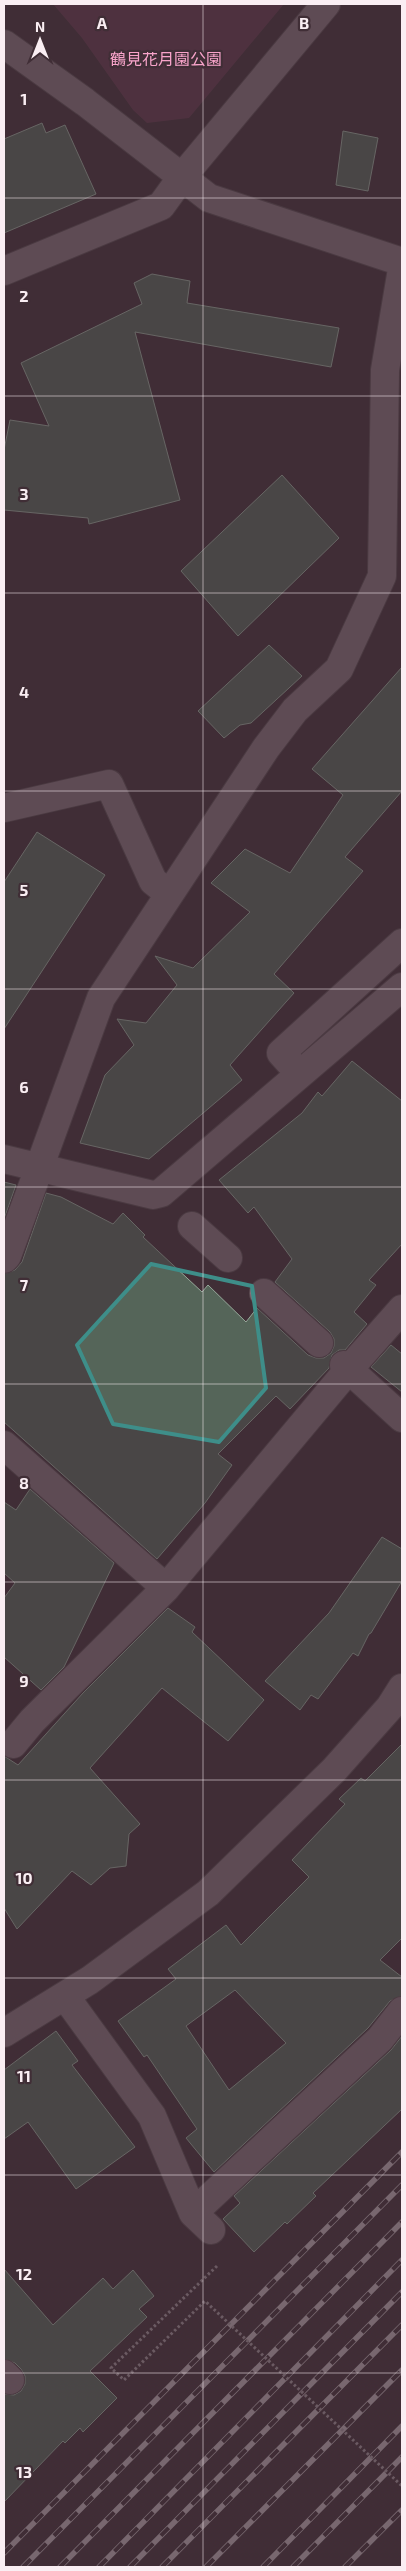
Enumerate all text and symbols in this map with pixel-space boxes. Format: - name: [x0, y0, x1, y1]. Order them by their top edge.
- text: A: [97, 13, 108, 32]
- text: B: [299, 13, 309, 32]
- north arrow: [15, 15, 65, 65]
- text: N: [35, 18, 45, 35]
- park label: 鶴見花月園公園: [110, 49, 222, 68]
- text: 1: [21, 89, 27, 108]
- text: 2: [19, 286, 29, 305]
- text: 3: [19, 484, 29, 503]
- text: 4: [19, 682, 29, 701]
- text: 5: [20, 880, 29, 899]
- text: 6: [19, 1077, 29, 1096]
- text: 7: [20, 1275, 29, 1294]
- text: 8: [19, 1473, 29, 1492]
- text: 9: [19, 1671, 29, 1690]
- text: 10: [15, 1868, 33, 1887]
- text: 11: [17, 2066, 31, 2085]
- text: 12: [16, 2264, 32, 2283]
- text: 13: [16, 2462, 32, 2481]

